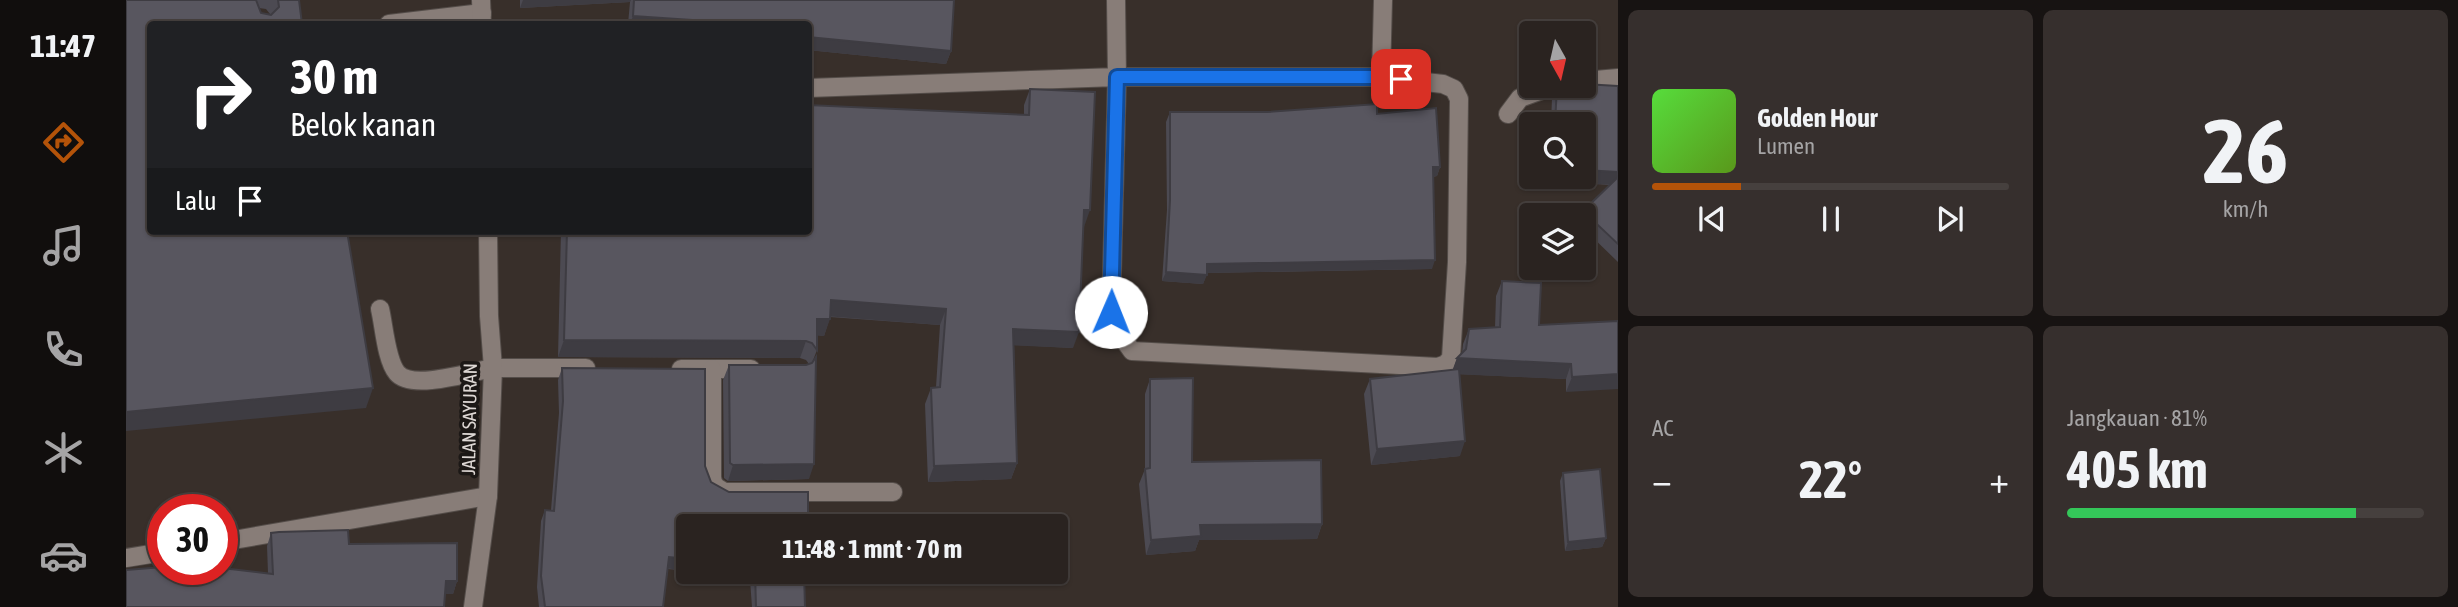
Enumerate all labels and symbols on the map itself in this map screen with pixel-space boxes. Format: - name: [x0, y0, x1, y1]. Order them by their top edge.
- north arrow: [1519, 21, 1596, 98]
- pin: [1371, 49, 1431, 109]
- position arrow: [1074, 275, 1148, 349]
- street label: JALAN SAYURAN: [457, 363, 481, 475]
- speed limit sign: 30: [147, 494, 238, 585]

